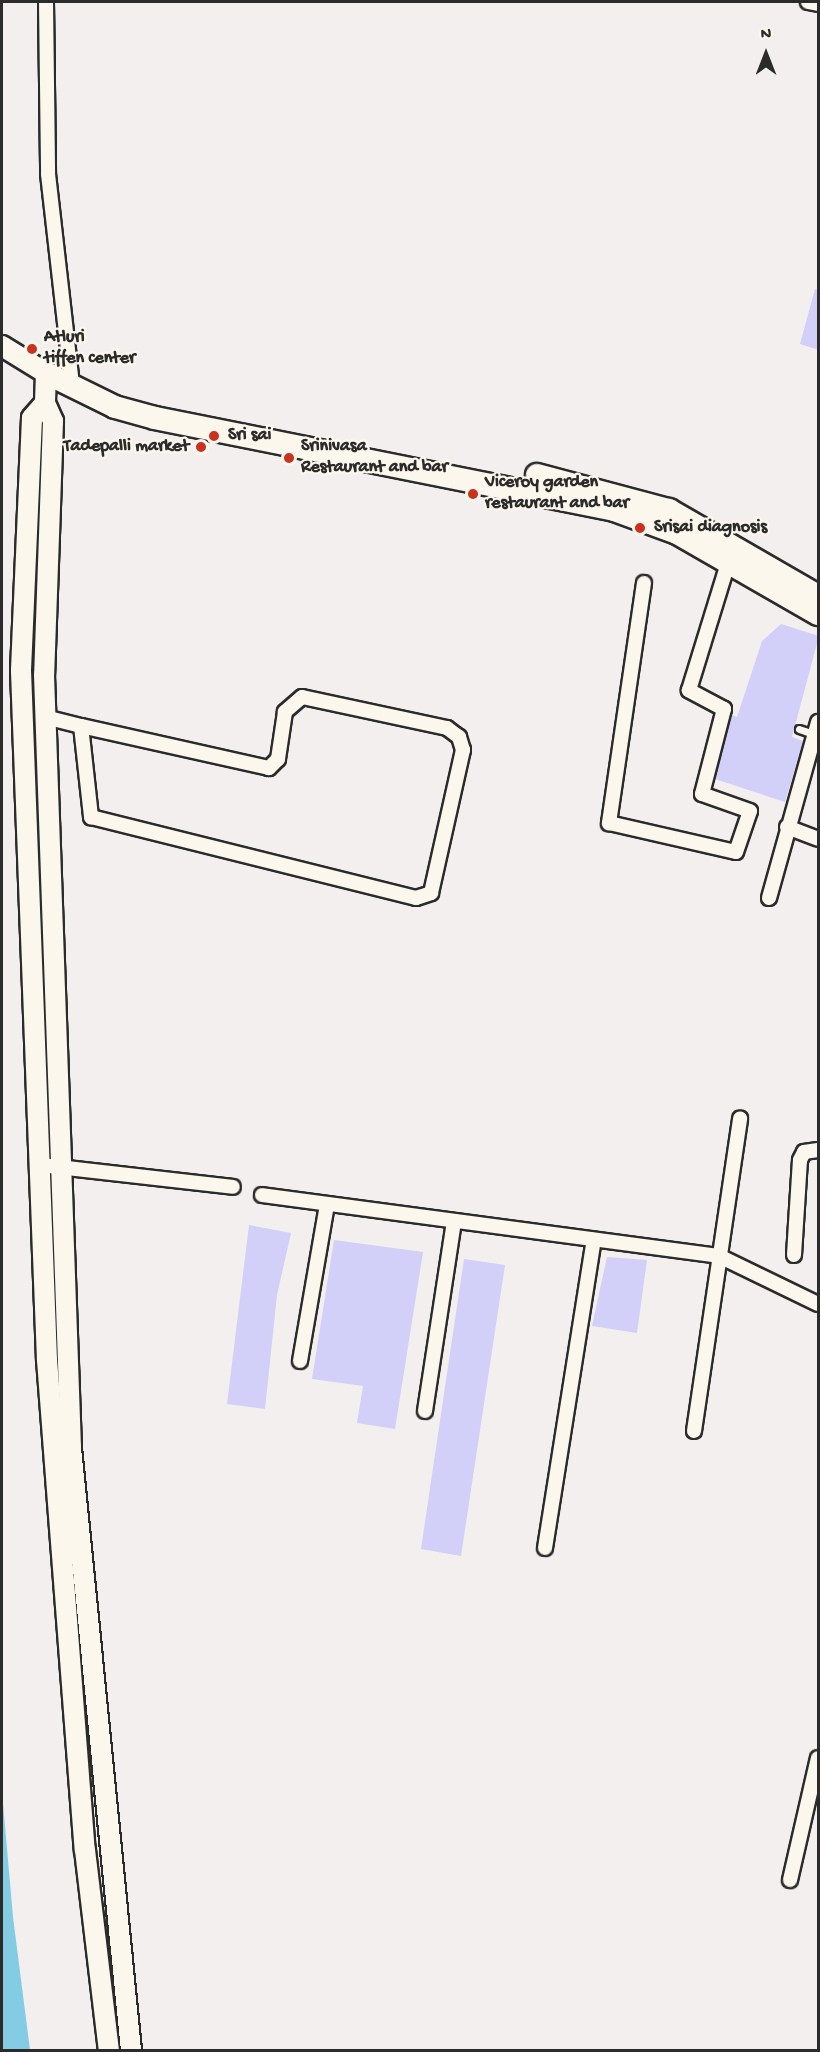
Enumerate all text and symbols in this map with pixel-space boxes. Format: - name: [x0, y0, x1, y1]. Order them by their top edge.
- north arrow: [736, 24, 796, 84]
- text: N: [761, 26, 771, 45]
- place label: Atluri tiffen center: [44, 328, 135, 370]
- marker: Atluri tiffen center: [25, 342, 39, 356]
- place label: Sri sai: [228, 425, 271, 447]
- marker: Sri sai: [205, 427, 223, 445]
- place label: Tadepalli market: [63, 436, 189, 458]
- place label: Srinivasa Restaurant and bar: [301, 437, 448, 480]
- marker: Tadepalli market: [194, 440, 208, 454]
- marker: Srinivasa Restaurant and bar: [282, 451, 296, 465]
- place label: Viceroy garden restaurant and bar: [485, 473, 629, 516]
- marker: Viceroy garden restaurant and bar: [466, 487, 480, 501]
- place label: Srisai diagnosis: [654, 517, 767, 539]
- marker: Srisai diagnosis: [631, 519, 649, 537]

